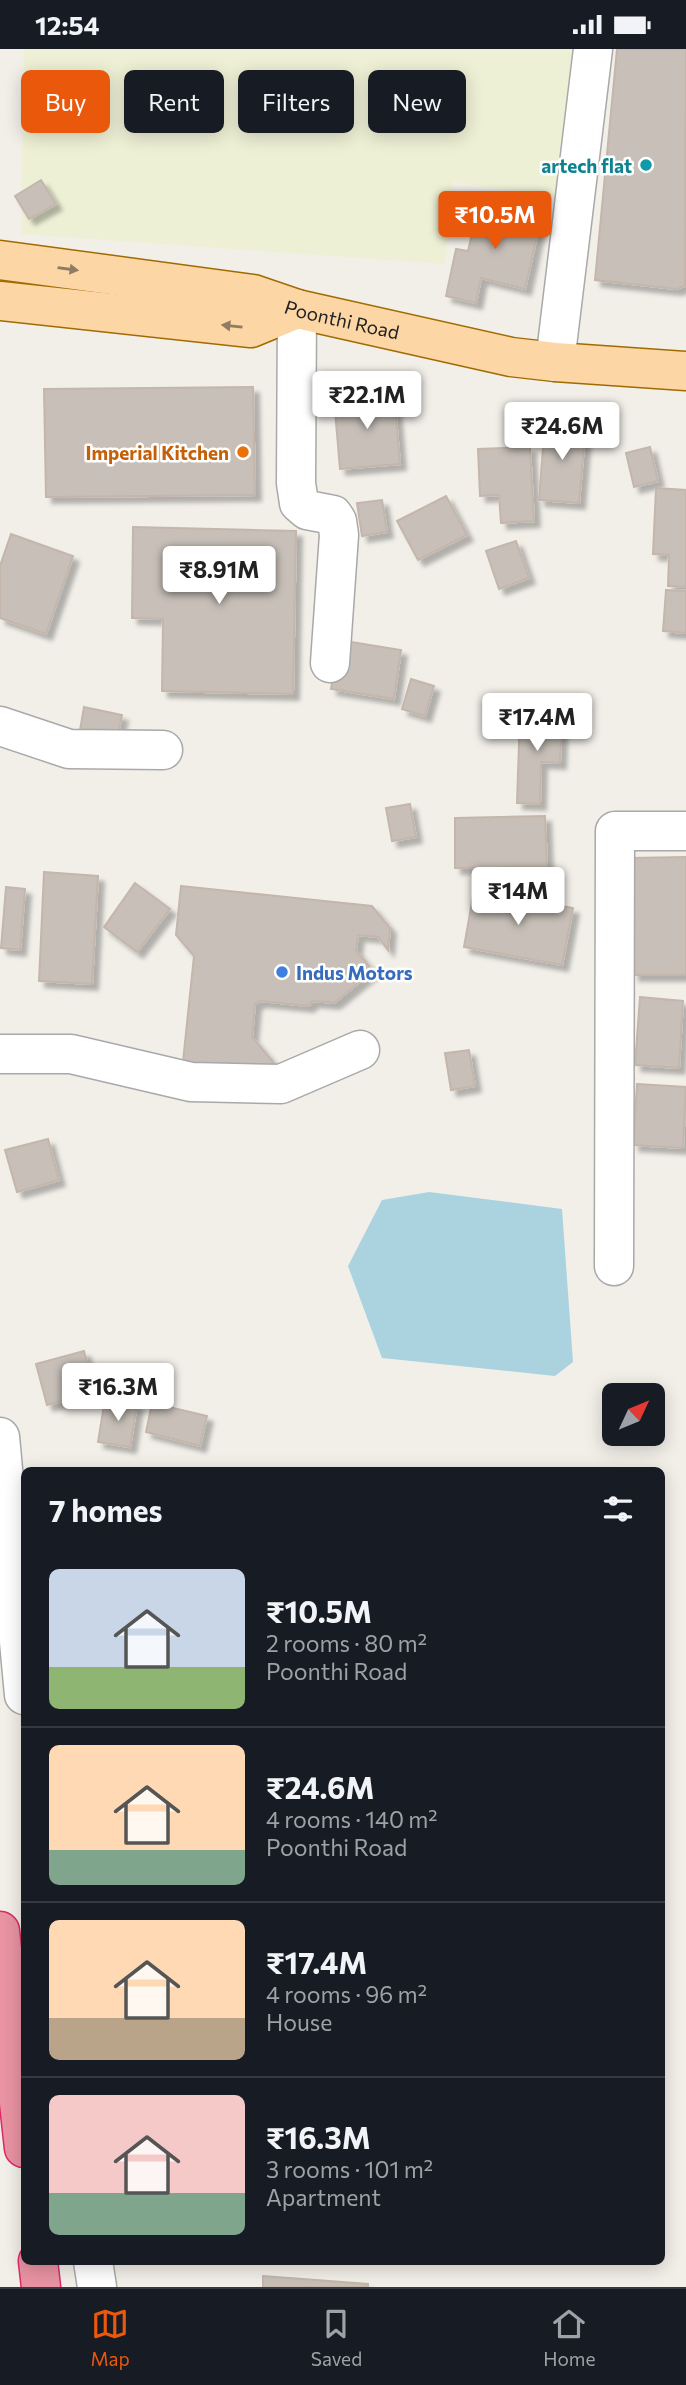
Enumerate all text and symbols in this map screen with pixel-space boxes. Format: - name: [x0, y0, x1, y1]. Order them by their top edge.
- text: 12:54: [35, 9, 100, 40]
- chip: Buy: [21, 70, 110, 133]
- chip: Rent: [124, 70, 224, 133]
- chip: Filters: [238, 70, 354, 133]
- chip: New: [368, 70, 466, 133]
- place label: artech flat: [541, 154, 632, 177]
- marker: artech flat: [638, 157, 654, 173]
- pin: ₹10.5M: [438, 191, 552, 251]
- text: ₹10.5M: [454, 200, 536, 228]
- one-way arrow: [57, 263, 79, 274]
- street label: Poonthi Road: [282, 294, 402, 343]
- one-way arrow: [221, 321, 243, 332]
- pin: ₹22.1M: [310, 371, 424, 431]
- text: ₹22.1M: [328, 380, 406, 408]
- pin: ₹24.6M: [505, 403, 619, 462]
- text: ₹24.6M: [520, 411, 604, 439]
- place label: Imperial Kitchen: [86, 441, 229, 464]
- marker: Imperial Kitchen: [235, 444, 251, 460]
- pin: ₹8.91M: [162, 547, 276, 606]
- text: ₹8.91M: [179, 555, 259, 583]
- pin: ₹17.4M: [480, 693, 594, 753]
- text: ₹17.4M: [498, 702, 576, 730]
- pin: ₹14M: [477, 867, 559, 927]
- text: ₹14M: [488, 876, 548, 904]
- place label: Indus Motors: [296, 961, 413, 984]
- marker: Indus Motors: [274, 964, 290, 980]
- pin: ₹16.3M: [61, 1363, 175, 1423]
- text: ₹16.3M: [78, 1372, 158, 1400]
- north arrow: [602, 1383, 665, 1445]
- map controls: [602, 1383, 665, 1446]
- icon: filters: [599, 1490, 637, 1528]
- text: 7 homes: [49, 1491, 162, 1528]
- text: ₹10.5M: [266, 1592, 372, 1629]
- icon: home: [105, 1597, 189, 1681]
- text: 2 rooms · 80 m²: [266, 1629, 427, 1657]
- text: Poonthi Road: [266, 1657, 407, 1685]
- text: ₹24.6M: [266, 1768, 374, 1805]
- icon: home: [105, 1773, 189, 1857]
- text: 4 rooms · 140 m²: [266, 1805, 438, 1833]
- text: Poonthi Road: [266, 1833, 407, 1861]
- text: ₹17.4M: [266, 1943, 367, 1980]
- icon: home: [105, 1948, 189, 2032]
- text: 4 rooms · 96 m²: [266, 1980, 427, 2008]
- text: House: [266, 2008, 332, 2036]
- text: ₹16.3M: [266, 2118, 371, 2155]
- icon: home: [105, 2123, 189, 2207]
- text: 3 rooms · 101 m²: [266, 2155, 433, 2183]
- text: Apartment: [266, 2183, 381, 2211]
- tab: Map: [91, 2305, 130, 2370]
- tab: Saved: [311, 2305, 362, 2370]
- tab: Home: [543, 2305, 595, 2370]

